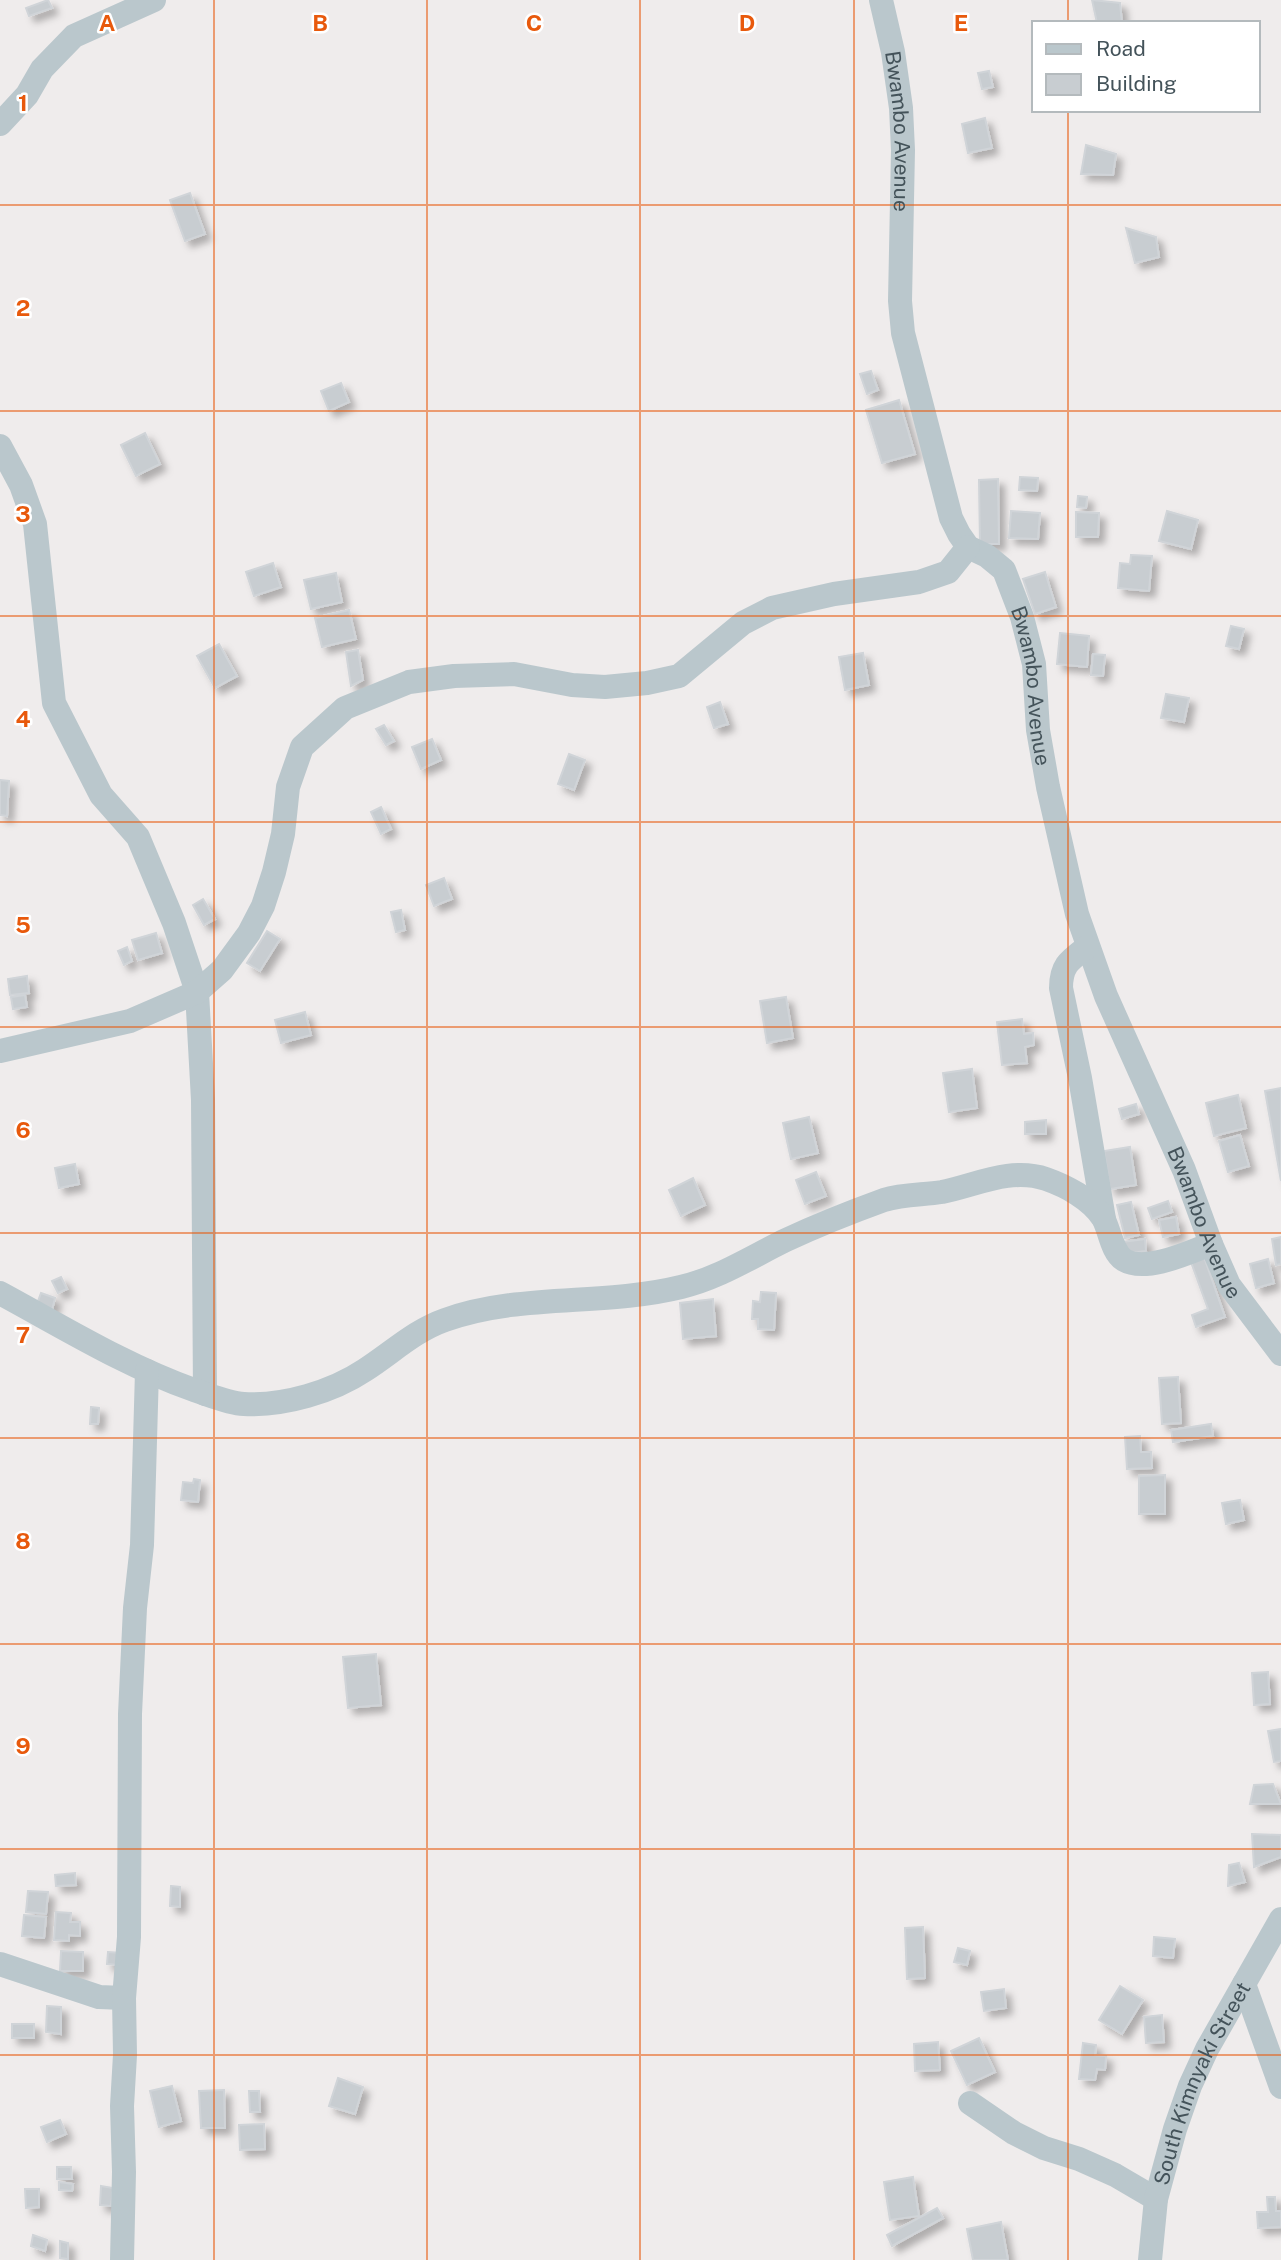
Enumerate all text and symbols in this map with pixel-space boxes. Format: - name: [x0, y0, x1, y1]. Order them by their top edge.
- text: A: [99, 9, 116, 36]
- text: B: [312, 9, 328, 36]
- text: C: [526, 9, 542, 36]
- text: D: [739, 9, 755, 36]
- text: E: [954, 9, 968, 36]
- legend: [1032, 21, 1260, 112]
- text: Road: [1096, 36, 1146, 61]
- street label: Bwambo Avenue: [880, 49, 916, 212]
- text: Building: [1096, 71, 1177, 96]
- text: 1: [18, 89, 28, 116]
- text: 2: [16, 294, 30, 321]
- text: 3: [15, 500, 31, 527]
- street label: Bwambo Avenue: [1006, 602, 1056, 767]
- text: 4: [15, 705, 31, 732]
- text: 5: [15, 911, 31, 938]
- text: 6: [15, 1116, 31, 1143]
- street label: Bwambo Avenue: [1163, 1142, 1247, 1303]
- text: 7: [16, 1321, 30, 1348]
- text: 8: [15, 1527, 31, 1554]
- text: 9: [15, 1732, 31, 1759]
- street label: South Kimnyaki Street: [1148, 1977, 1255, 2188]

